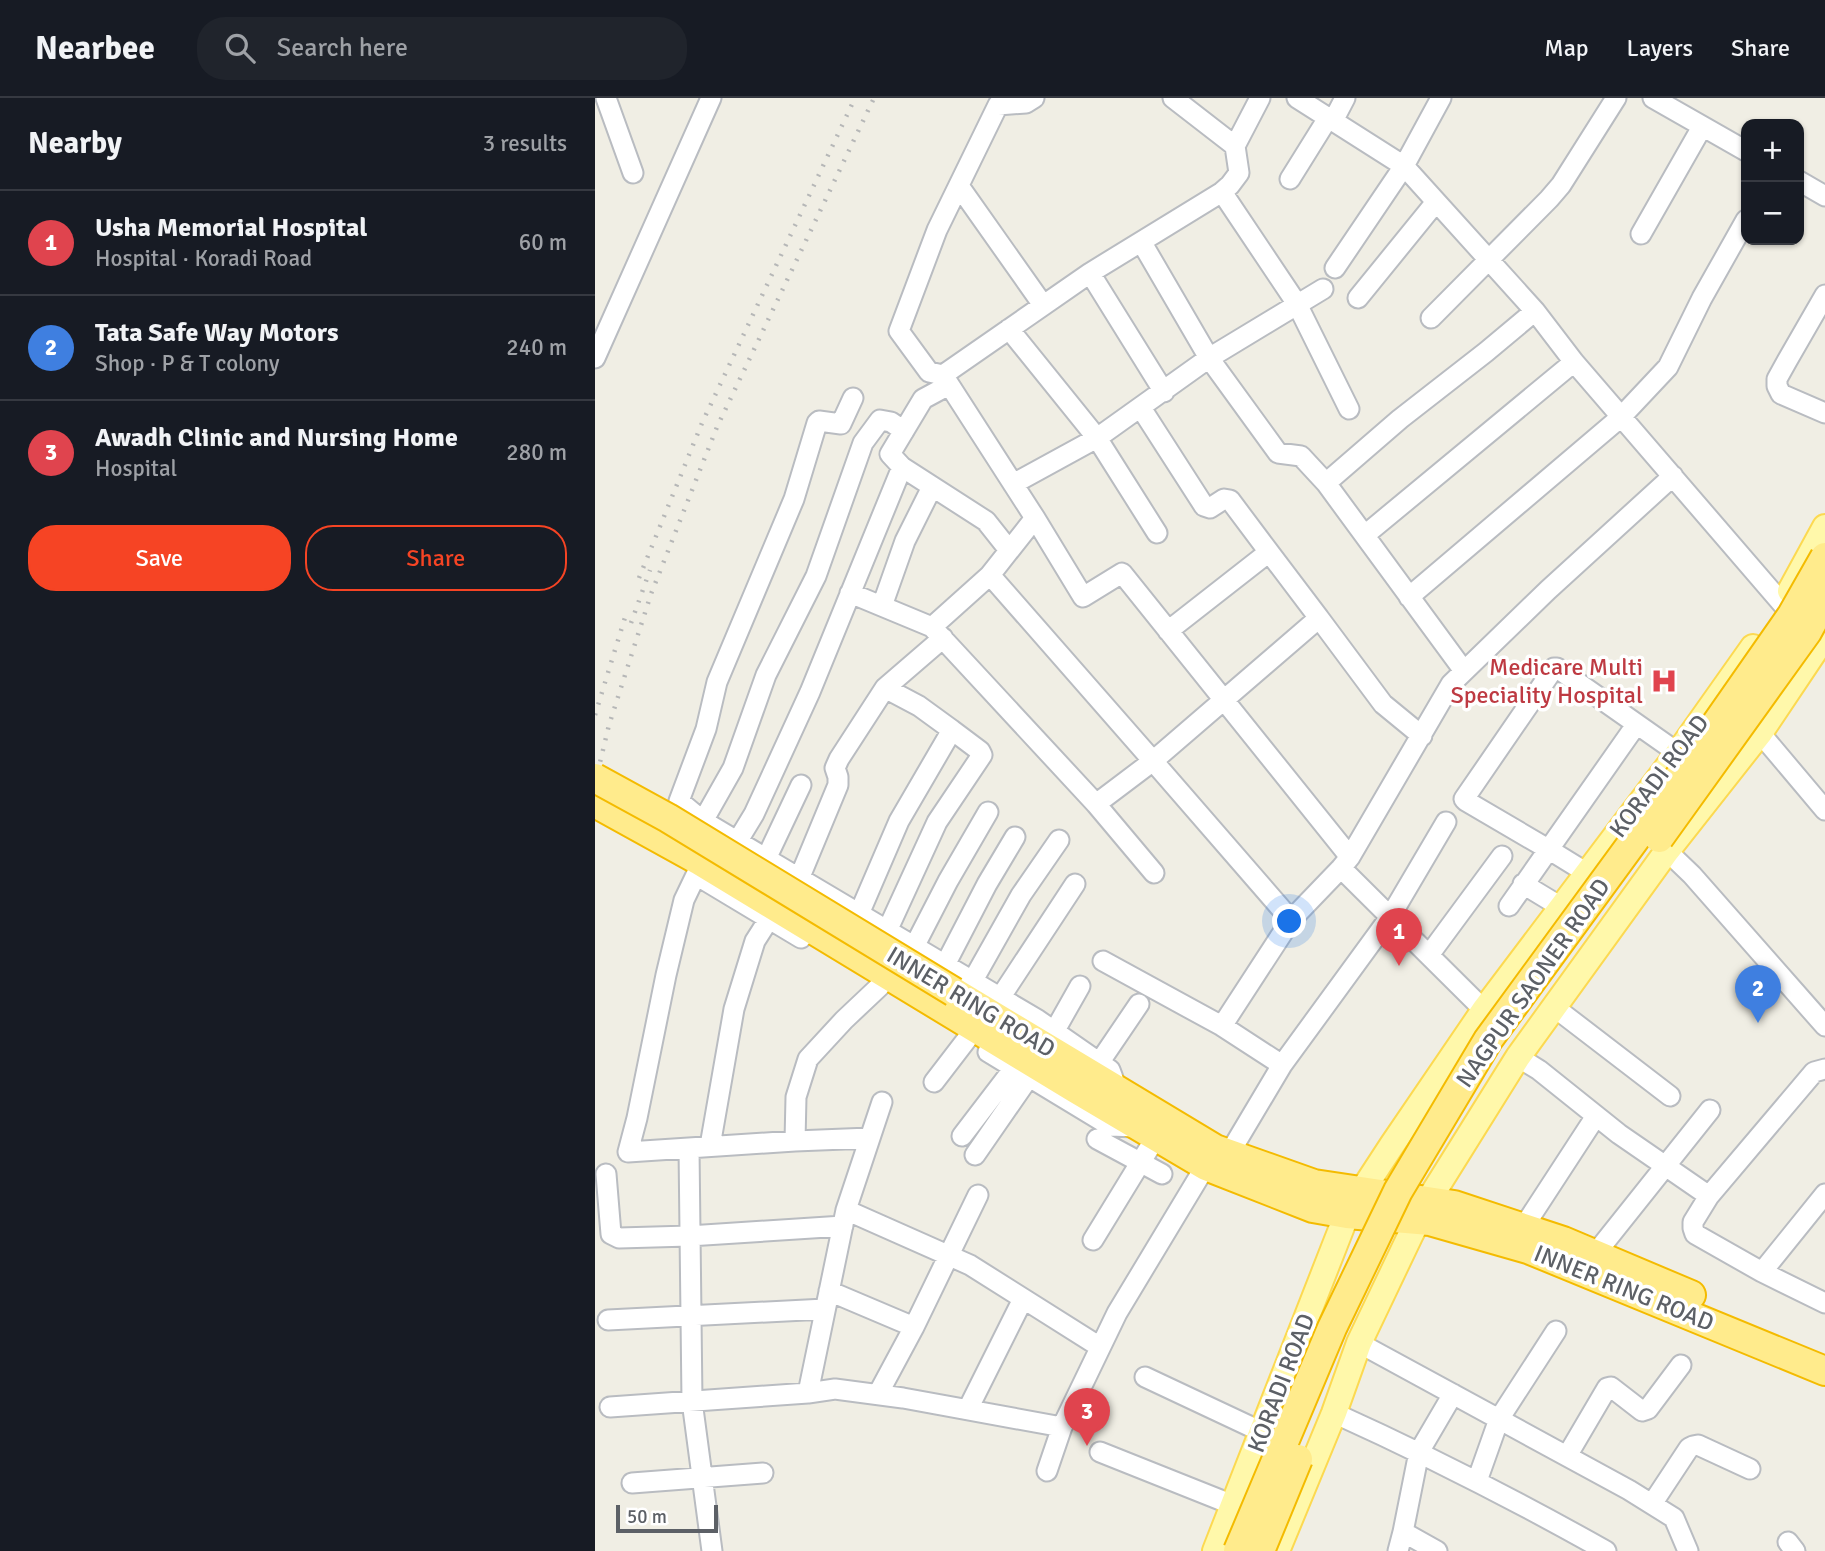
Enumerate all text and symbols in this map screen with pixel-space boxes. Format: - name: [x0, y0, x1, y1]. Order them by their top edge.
- search box: [197, 17, 687, 80]
- text: Nearbee: [35, 28, 155, 69]
- icon: search: [221, 29, 259, 67]
- text: Search here: [277, 32, 408, 64]
- text: Map: [1544, 33, 1589, 63]
- text: Layers: [1627, 33, 1693, 63]
- text: Share: [1731, 33, 1790, 63]
- map controls: [1741, 119, 1804, 245]
- button: +: [1741, 119, 1804, 182]
- text: Nearby: [28, 125, 122, 162]
- text: 3 results: [483, 129, 567, 158]
- button: −: [1741, 182, 1804, 245]
- text: Usha Memorial Hospital: [95, 212, 367, 244]
- text: 1: [45, 228, 57, 257]
- text: 60 m: [519, 228, 567, 257]
- text: Hospital · Koradi Road: [95, 244, 312, 273]
- text: Tata Safe Way Motors: [95, 317, 339, 349]
- text: 2: [45, 333, 57, 362]
- text: 240 m: [506, 333, 567, 362]
- text: Shop · P & T colony: [95, 349, 280, 378]
- text: Awadh Clinic and Nursing Home: [95, 422, 458, 454]
- text: 3: [45, 438, 57, 467]
- text: 280 m: [506, 438, 567, 467]
- text: Hospital: [95, 454, 177, 483]
- button: Save: [28, 525, 291, 591]
- button: Share: [305, 525, 567, 591]
- place label: Medicare Multi Speciality Hospital: [1451, 652, 1643, 710]
- hospital icon: Medicare Multi Speciality Hospital: [1649, 666, 1679, 696]
- street label: KORADI ROAD: [1603, 708, 1715, 844]
- street label: NAGPUR SAONER ROAD: [1449, 873, 1617, 1093]
- your location: [1272, 904, 1306, 938]
- pin: 1: [1376, 908, 1422, 966]
- street label: INNER RING ROAD: [881, 940, 1061, 1064]
- pin: 2: [1735, 965, 1781, 1023]
- street label: INNER RING ROAD: [1530, 1238, 1718, 1338]
- street label: KORADI ROAD: [1241, 1309, 1321, 1457]
- pin: 3: [1064, 1388, 1110, 1446]
- scale bar: [616, 1502, 717, 1534]
- text: 50 m: [627, 1505, 667, 1529]

